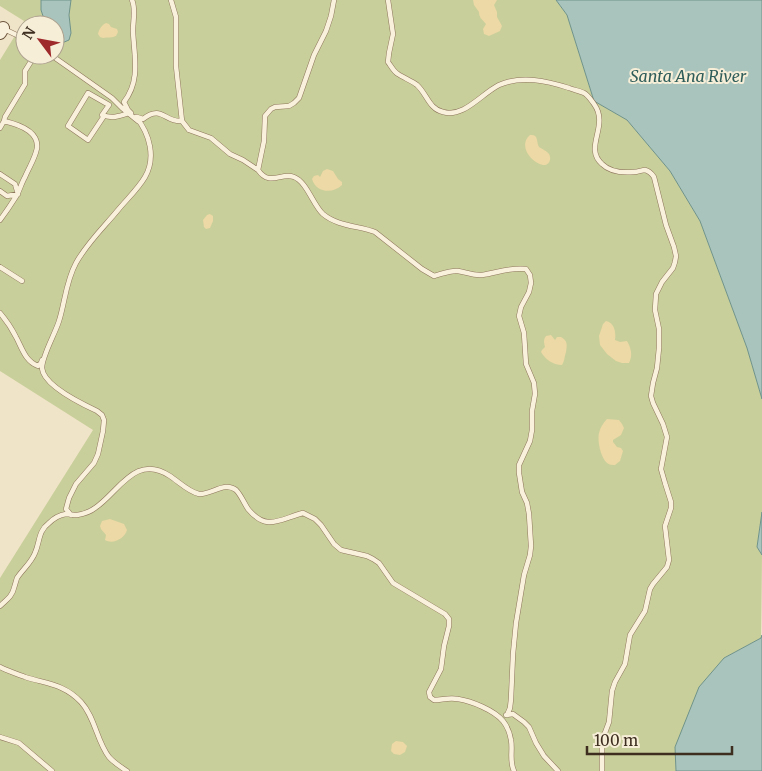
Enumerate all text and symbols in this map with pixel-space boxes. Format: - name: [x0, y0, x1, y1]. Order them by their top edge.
- north arrow: [15, 15, 65, 65]
- text: N: [18, 24, 40, 43]
- water label: Santa Ana River: [630, 66, 747, 86]
- scale bar: [587, 724, 732, 756]
- text: 100 m: [594, 731, 638, 750]

